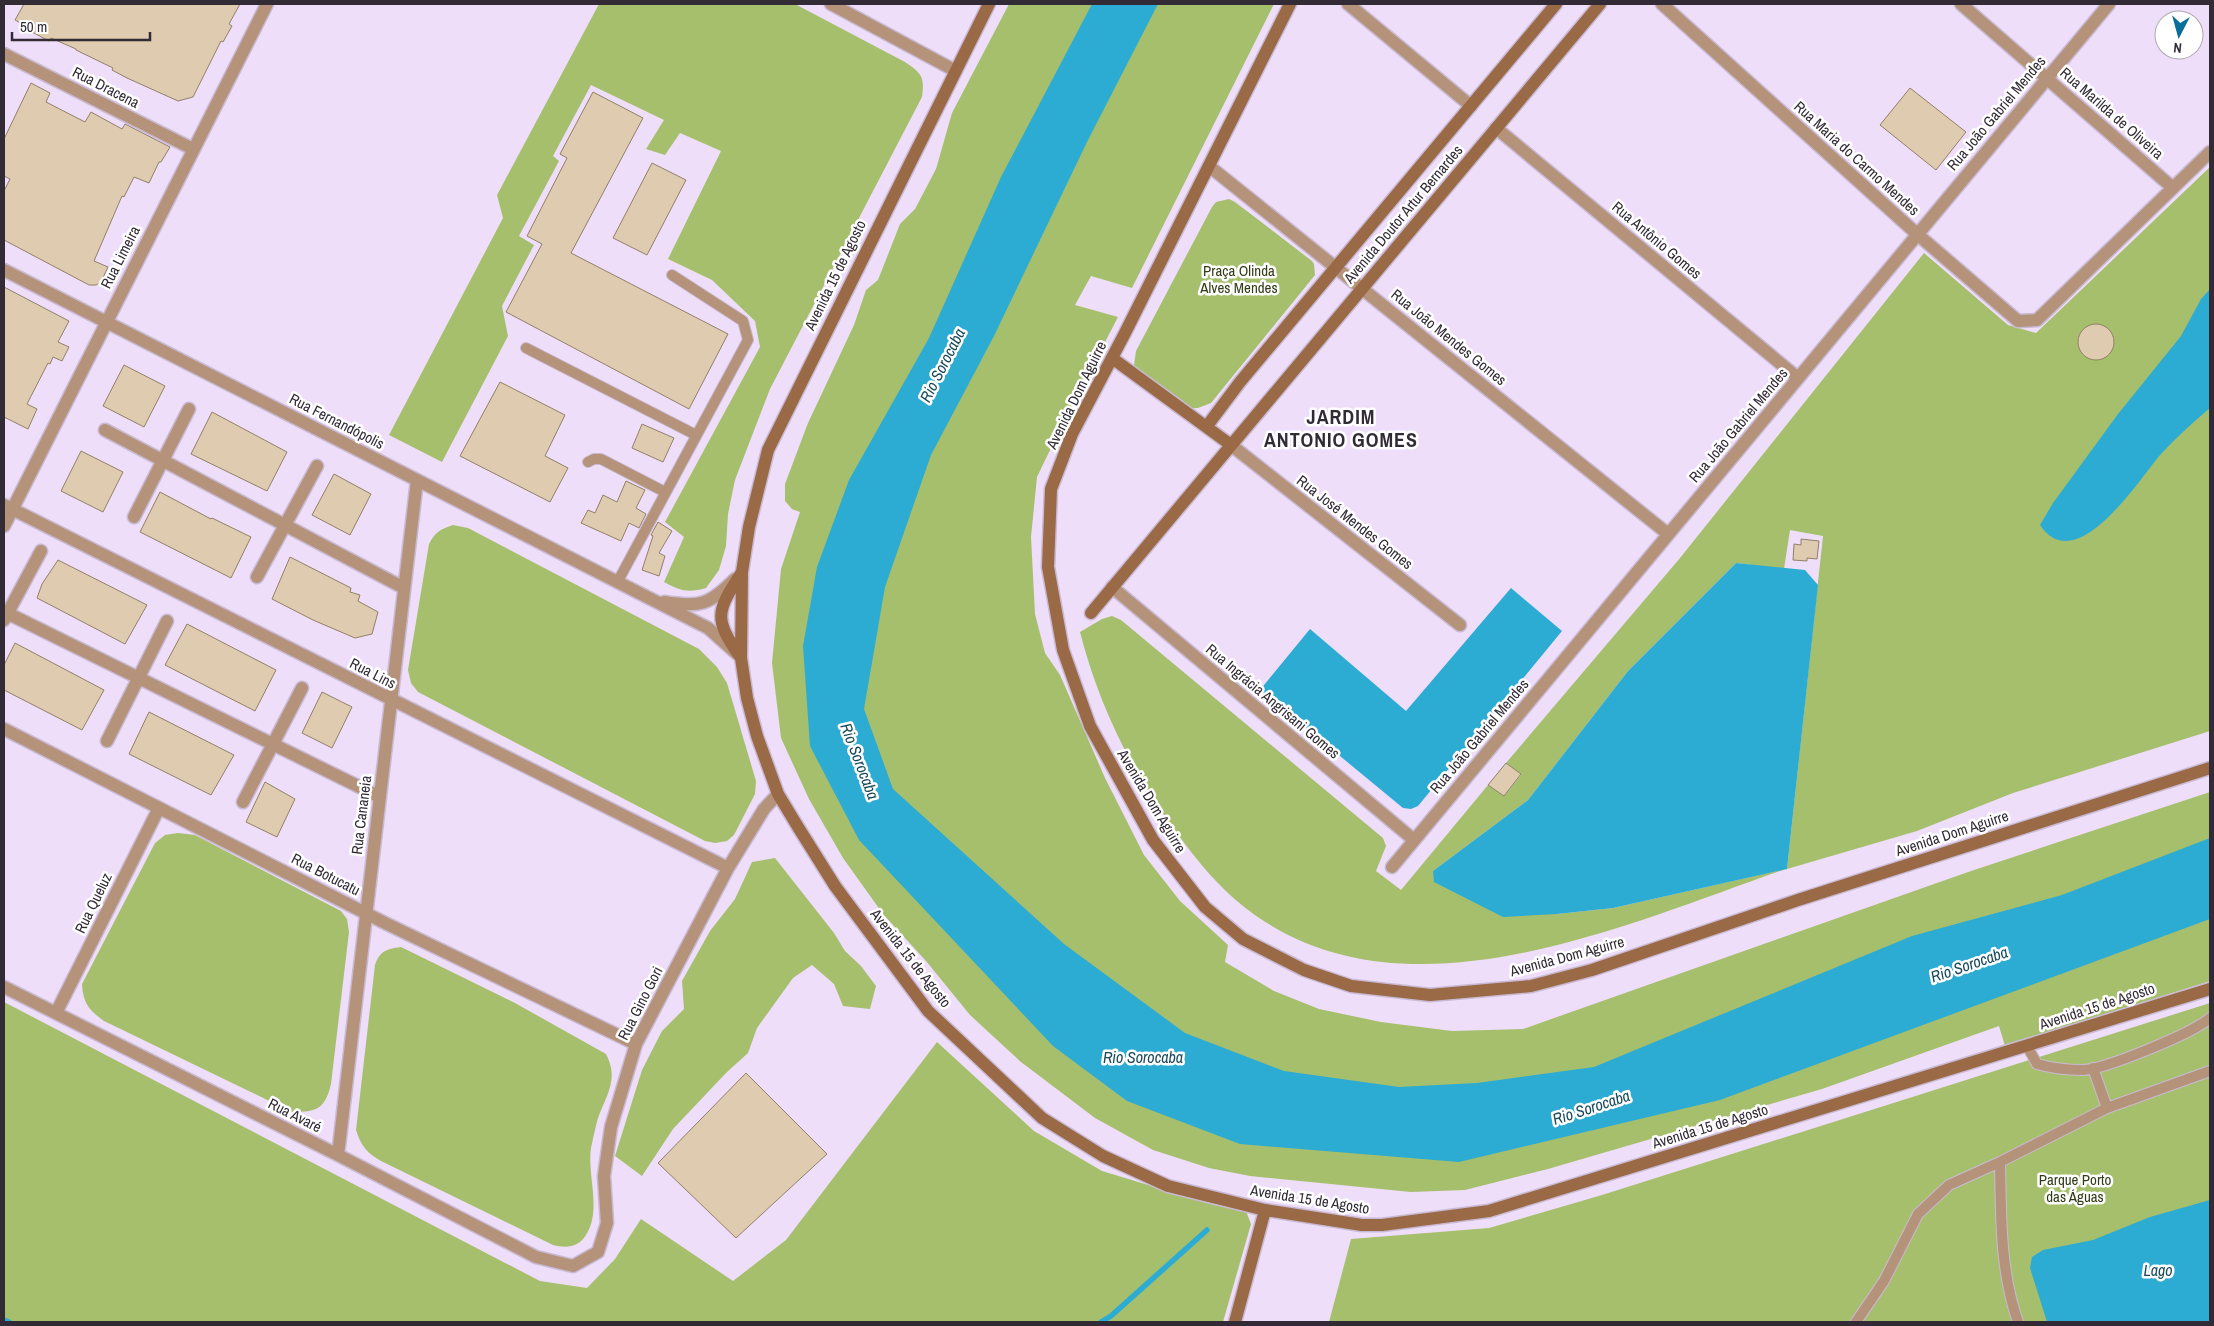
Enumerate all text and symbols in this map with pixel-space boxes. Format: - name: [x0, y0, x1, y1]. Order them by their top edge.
- scale bar: [12, 10, 150, 42]
- north arrow: [2154, 10, 2204, 60]
- text: 50 m: [20, 16, 47, 37]
- text: N: [2173, 39, 2183, 57]
- street label: Rua João Gabriel Mendes: [1942, 51, 2050, 175]
- street label: Rua Dracena: [69, 61, 143, 113]
- street label: Rua Marilda de Oliveira: [2056, 62, 2168, 164]
- street label: Rua Maria do Carmo Mendes: [1790, 96, 1924, 220]
- street label: Avenida Doutor Artur Bernardes: [1338, 140, 1467, 288]
- street label: Rua Antônio Gomes: [1608, 196, 1706, 284]
- street label: Avenida 15 de Agosto: [799, 216, 871, 335]
- street label: Rua Limeira: [95, 222, 145, 292]
- park label: Praça Olinda Alves Mendes: [1199, 260, 1278, 298]
- street label: Rua João Mendes Gomes: [1387, 284, 1511, 390]
- water label: Rio Sorocaba: [914, 324, 970, 406]
- street label: Avenida Dom Aguirre: [1040, 338, 1111, 453]
- street label: Rua João Gabriel Mendes: [1684, 363, 1792, 487]
- street label: Rua Fernandópolis: [286, 388, 388, 454]
- district label: JARDIM ANTONIO GOMES: [1264, 403, 1418, 453]
- street label: Rua José Mendes Gomes: [1293, 470, 1417, 574]
- street label: Rua Ingrácia Angrisani Gomes: [1202, 639, 1344, 763]
- street label: Rua Lins: [346, 652, 400, 694]
- street label: Rua João Gabriel Mendes: [1425, 674, 1533, 798]
- water label: Rio Sorocaba: [835, 720, 885, 802]
- street label: Avenida Dom Aguirre: [1112, 744, 1191, 857]
- street label: Rua Cananeia: [346, 774, 376, 856]
- street label: Avenida Dom Aguirre: [1892, 805, 2011, 861]
- street label: Rua Botucatu: [288, 848, 364, 900]
- street label: Rua Queluz: [69, 869, 117, 937]
- street label: Avenida 15 de Agosto: [865, 903, 956, 1012]
- street label: Avenida Dom Aguirre: [1507, 931, 1627, 982]
- water label: Rio Sorocaba: [1927, 941, 2011, 987]
- street label: Rua Gino Gori: [612, 963, 668, 1043]
- street label: Avenida 15 de Agosto: [2036, 977, 2158, 1035]
- water label: Rio Sorocaba: [1103, 1046, 1183, 1068]
- water label: Rio Sorocaba: [1549, 1084, 1633, 1130]
- street label: Rua Avaré: [265, 1093, 325, 1137]
- street label: Avenida 15 de Agosto: [1649, 1098, 1771, 1154]
- park label: Parque Porto das Águas: [2039, 1169, 2111, 1207]
- street label: Avenida 15 de Agosto: [1248, 1179, 1371, 1219]
- water label: Lago: [2143, 1259, 2173, 1281]

